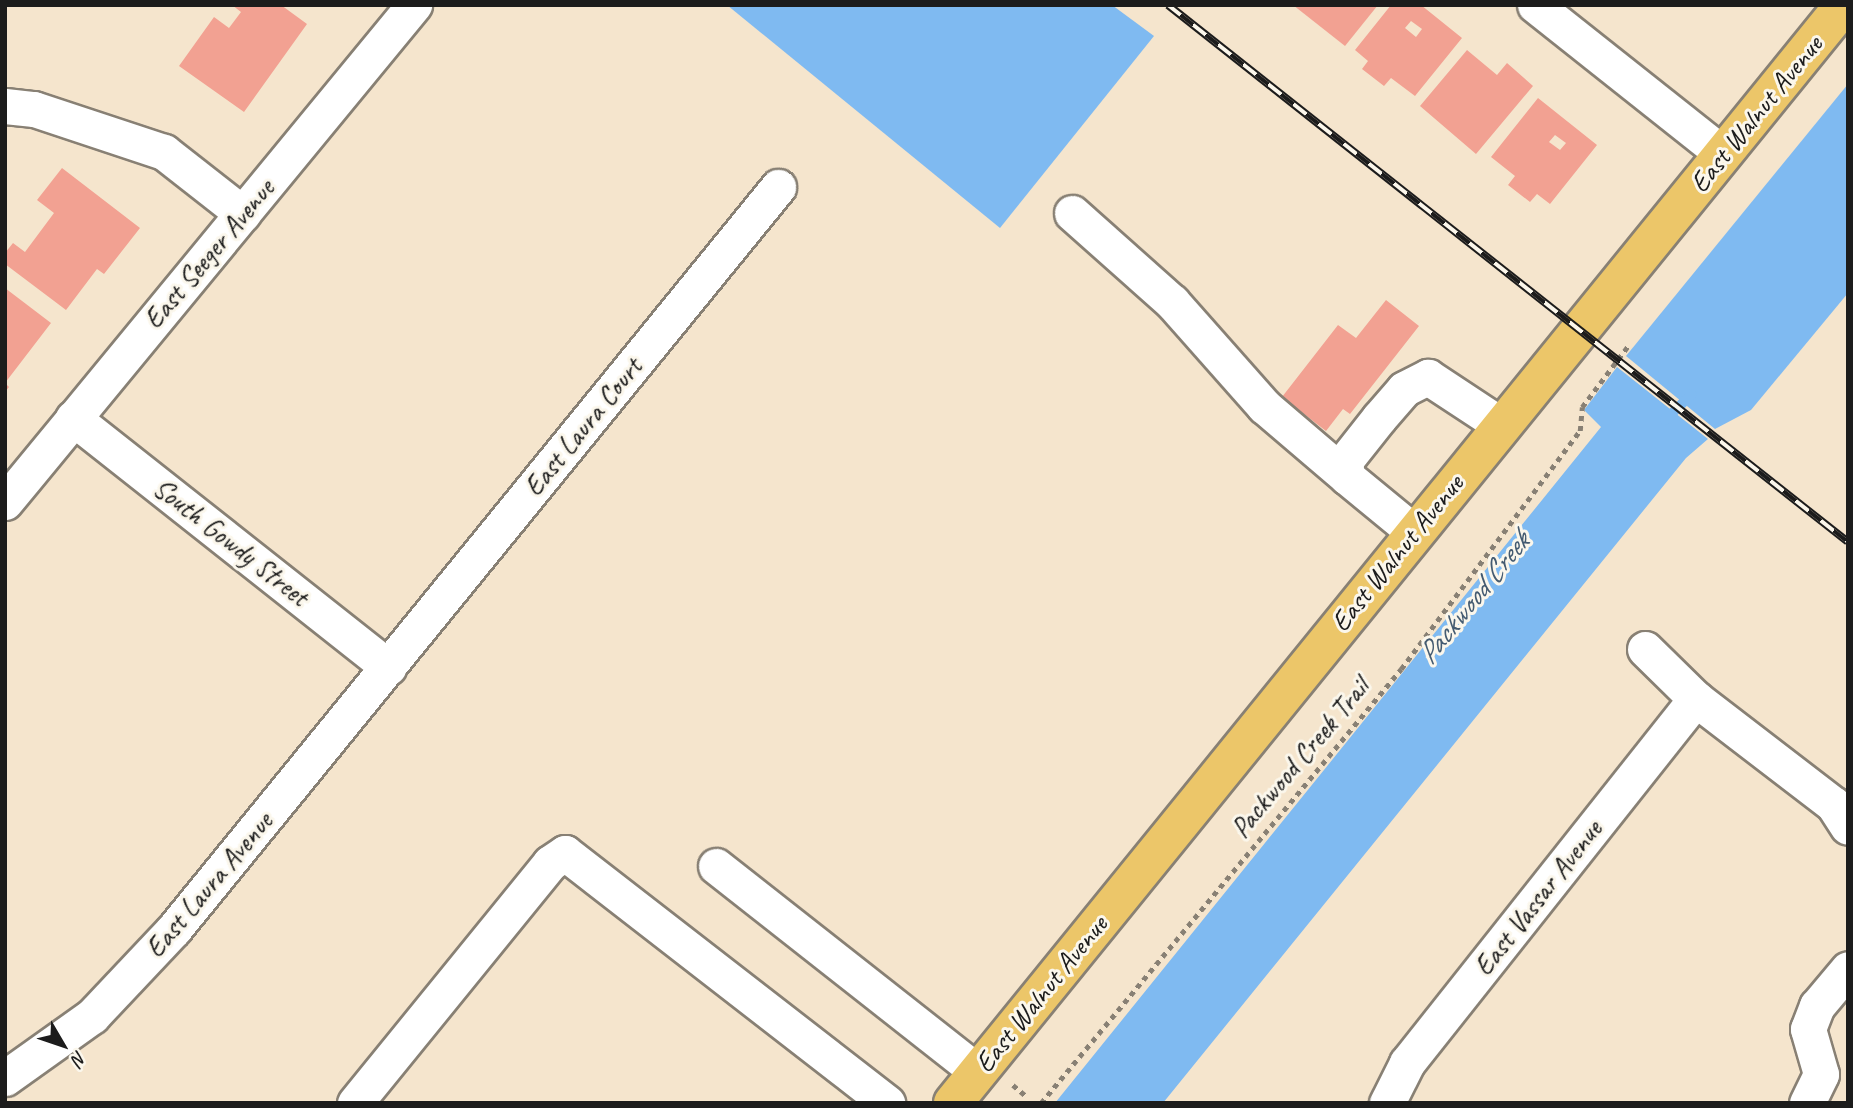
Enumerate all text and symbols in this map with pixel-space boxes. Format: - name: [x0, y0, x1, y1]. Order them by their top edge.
- street label: East Walnut Avenue: [1682, 28, 1830, 200]
- street label: East Seeger Avenue: [137, 173, 281, 335]
- street label: East Laura Court: [517, 351, 649, 503]
- street label: East Walnut Avenue: [1323, 467, 1471, 639]
- street label: South Gowdy Street: [146, 471, 316, 613]
- water label: Packwood Creek: [1409, 525, 1537, 671]
- street label: Packwood Creek Trail: [1224, 672, 1376, 844]
- street label: East Laura Avenue: [138, 805, 280, 965]
- street label: East Vassar Avenue: [1467, 813, 1609, 983]
- street label: East Walnut Avenue: [967, 908, 1115, 1080]
- north arrow: [28, 1010, 98, 1080]
- text: N: [66, 1046, 92, 1070]

